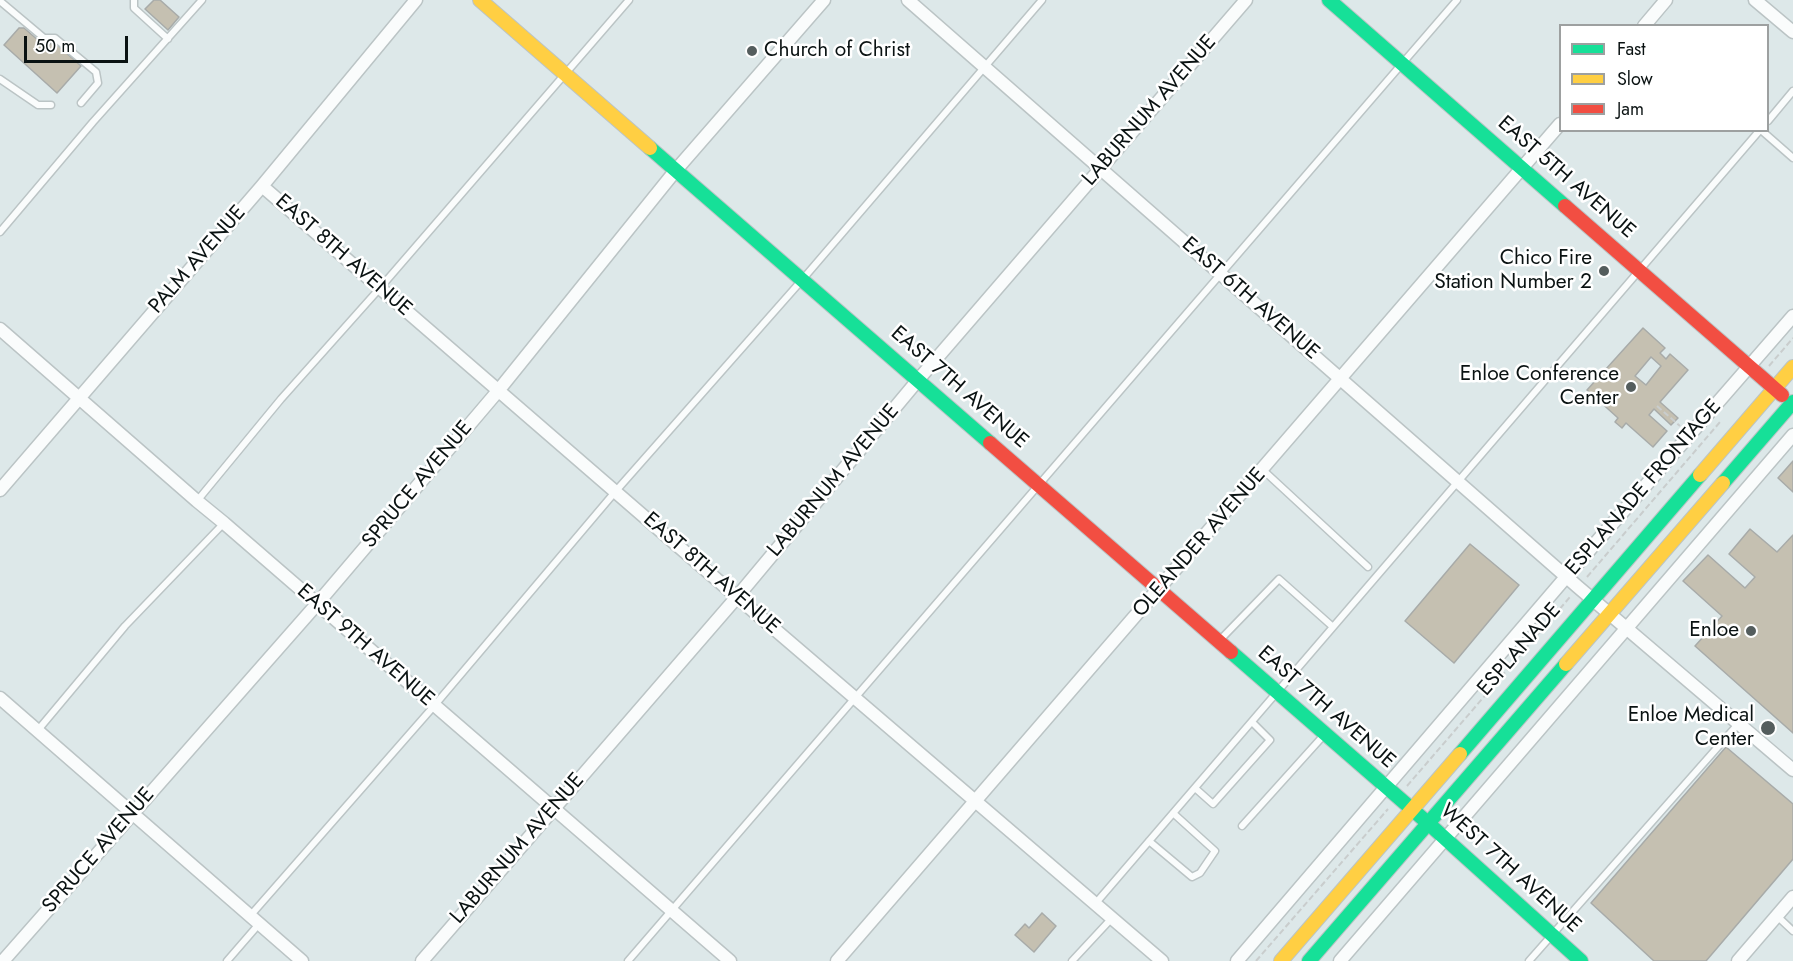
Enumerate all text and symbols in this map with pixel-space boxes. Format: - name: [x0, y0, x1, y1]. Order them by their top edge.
- scale bar: [27, 24, 130, 62]
- legend: [1559, 24, 1769, 132]
- street label: LABURNUM AVENUE: [1078, 30, 1222, 192]
- text: 50 m: [35, 33, 75, 59]
- text: Fast: [1617, 36, 1646, 62]
- place label: Church of Christ: [764, 38, 910, 64]
- marker: Church of Christ: [745, 44, 759, 58]
- text: Slow: [1617, 66, 1653, 92]
- text: Jam: [1617, 96, 1644, 122]
- street label: EAST 5TH AVENUE: [1492, 111, 1640, 245]
- street label: EAST 8TH AVENUE: [269, 190, 417, 322]
- street label: PALM AVENUE: [144, 201, 252, 319]
- street label: EAST 6TH AVENUE: [1176, 232, 1324, 366]
- place label: Chico Fire Station Number 2: [1434, 246, 1592, 296]
- marker: Chico Fire Station Number 2: [1597, 264, 1611, 278]
- street label: EAST 7TH AVENUE: [885, 321, 1033, 455]
- place label: Enloe Conference Center: [1460, 362, 1619, 412]
- marker: Enloe Conference Center: [1624, 380, 1638, 394]
- street label: ESPLANADE FRONTAGE: [1561, 395, 1727, 581]
- street label: LABURNUM AVENUE: [763, 400, 905, 562]
- street label: SPRUCE AVENUE: [357, 416, 479, 554]
- street label: OLEANDER AVENUE: [1128, 463, 1272, 623]
- street label: EAST 8TH AVENUE: [637, 508, 785, 640]
- street label: EAST 9TH AVENUE: [291, 580, 439, 712]
- street label: ESPLANADE: [1473, 599, 1567, 701]
- place label: Enloe: [1689, 618, 1739, 644]
- marker: Enloe: [1744, 624, 1758, 638]
- street label: EAST 7TH AVENUE: [1252, 641, 1400, 775]
- place label: Enloe Medical Center: [1628, 703, 1754, 753]
- marker: Enloe Medical Center: [1759, 719, 1777, 737]
- street label: LABURNUM AVENUE: [446, 768, 590, 930]
- street label: SPRUCE AVENUE: [38, 783, 160, 919]
- street label: WEST 7TH AVENUE: [1434, 799, 1586, 939]

